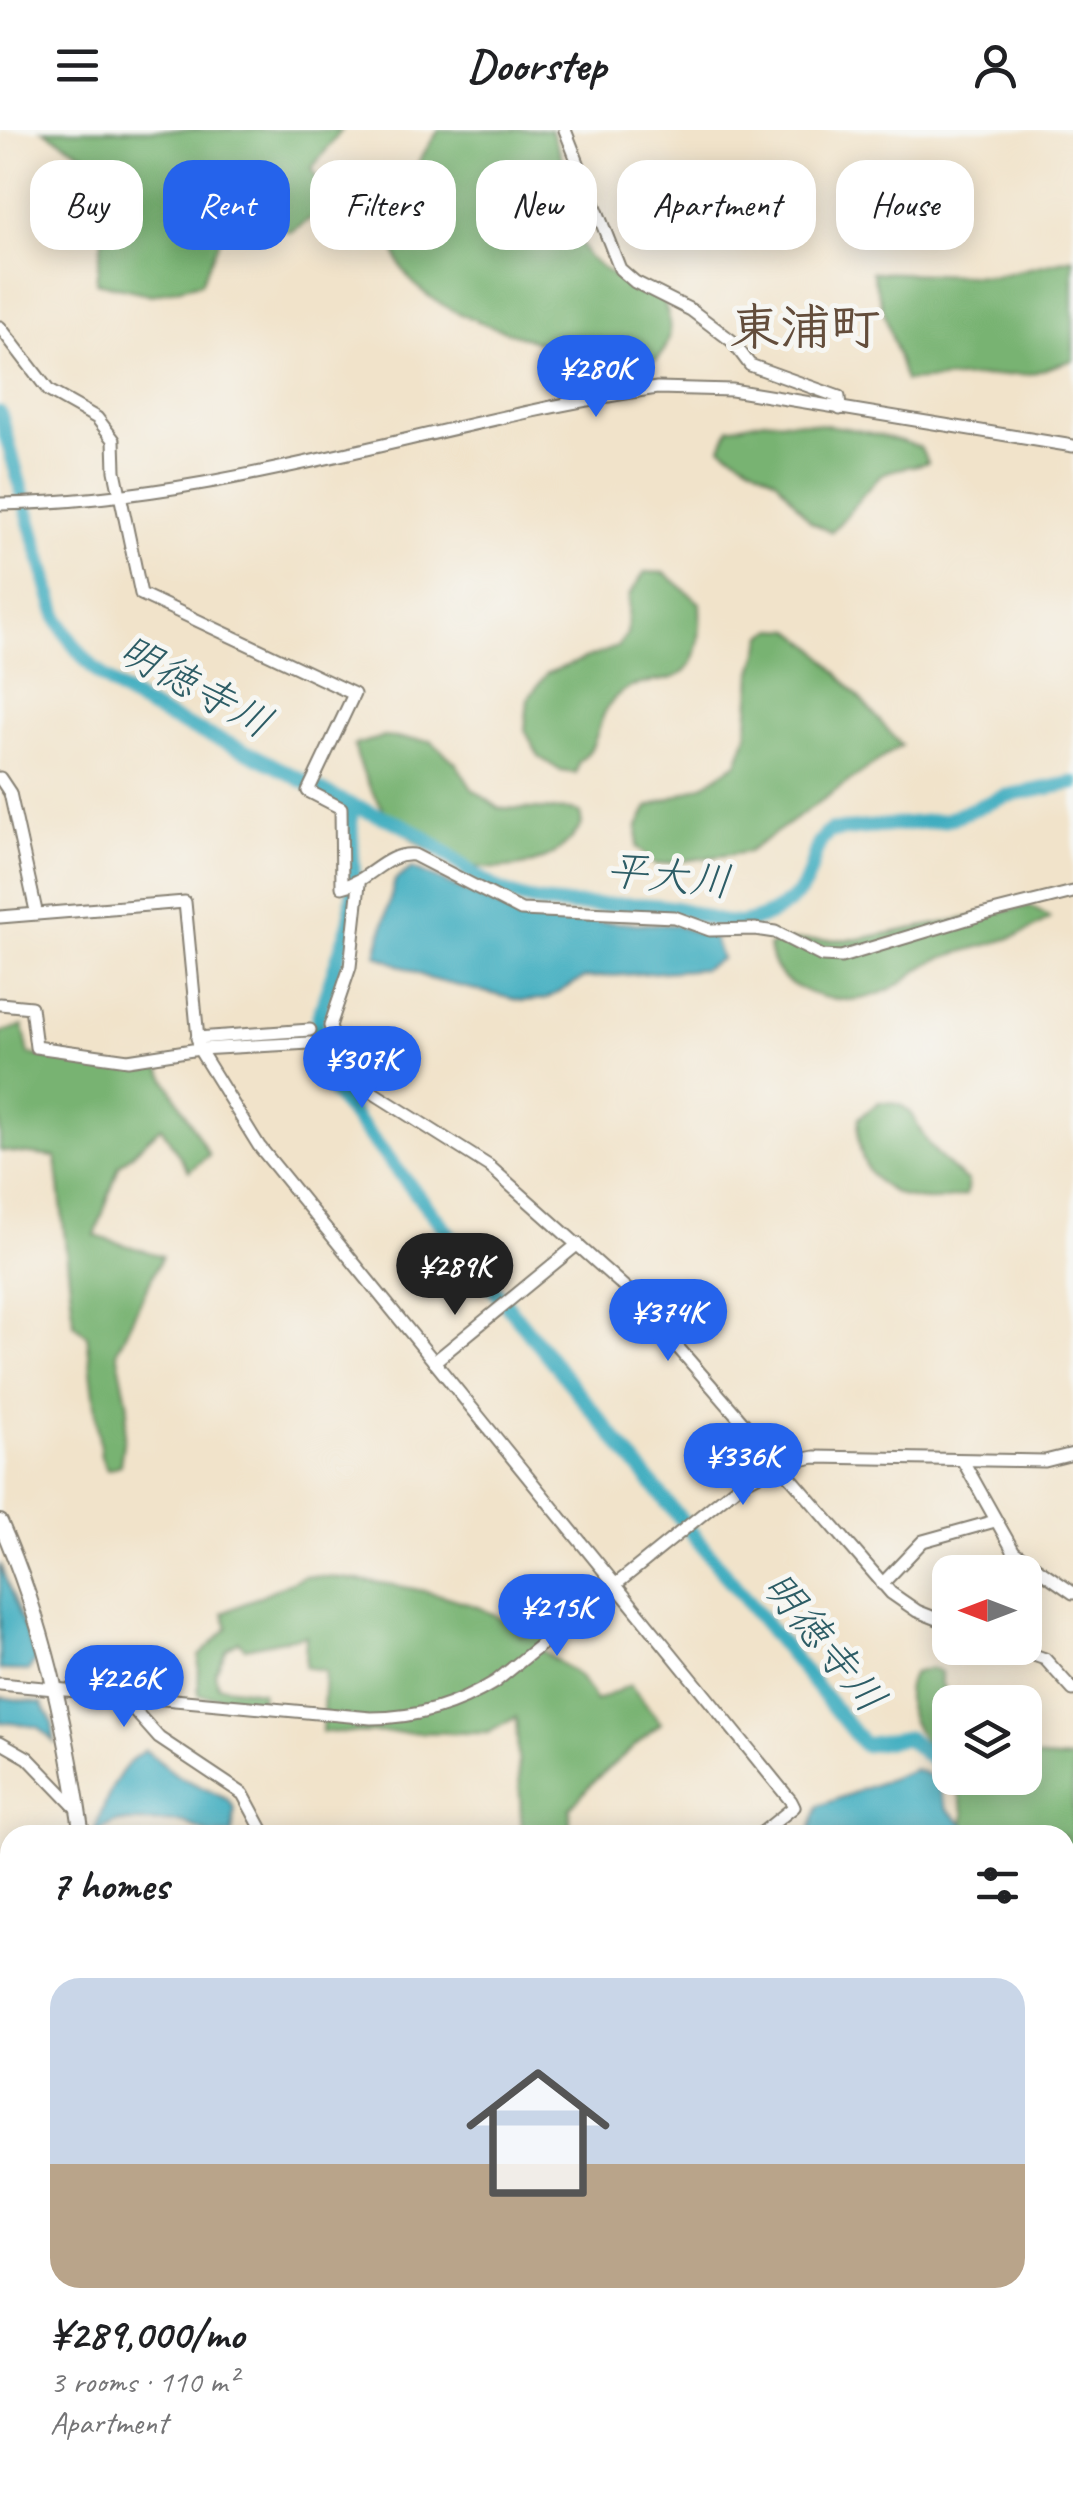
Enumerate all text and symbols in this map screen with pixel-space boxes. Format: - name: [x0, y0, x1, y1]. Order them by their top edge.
- text: Doorstep: [467, 37, 606, 94]
- icon: menu: [50, 38, 105, 93]
- icon: person: [968, 38, 1023, 93]
- chip: Buy: [30, 160, 143, 250]
- chip: Rent: [163, 160, 290, 250]
- chip: Filters: [310, 160, 456, 250]
- chip: New: [476, 160, 597, 250]
- chip: Apartment: [617, 160, 816, 250]
- chip: House: [836, 160, 974, 250]
- district label: 東浦町: [730, 296, 880, 359]
- pin: ¥280K: [526, 335, 666, 420]
- text: ¥280K: [559, 347, 633, 388]
- water label: 明徳寺川: [109, 622, 282, 750]
- water label: 平大川: [603, 844, 734, 909]
- pin: ¥307K: [292, 1026, 432, 1111]
- text: ¥307K: [325, 1038, 399, 1079]
- pin: ¥289K: [385, 1233, 525, 1318]
- text: ¥289K: [418, 1245, 492, 1286]
- pin: ¥374K: [598, 1279, 738, 1364]
- text: ¥374K: [631, 1291, 705, 1332]
- pin: ¥336K: [673, 1423, 813, 1508]
- text: ¥336K: [706, 1435, 780, 1476]
- north arrow: [932, 1555, 1042, 1665]
- map controls: [932, 1555, 1042, 1795]
- water label: 明徳寺川: [750, 1560, 897, 1724]
- pin: ¥215K: [487, 1574, 627, 1659]
- text: ¥215K: [520, 1586, 594, 1627]
- pin: ¥226K: [54, 1645, 194, 1730]
- text: ¥226K: [87, 1657, 161, 1698]
- button: layers: [932, 1685, 1042, 1795]
- icon: filters: [970, 1858, 1025, 1913]
- text: 7 homes: [50, 1859, 168, 1912]
- icon: home: [448, 2043, 628, 2223]
- text: ¥289,000/mo: [50, 2308, 244, 2361]
- text: 3 rooms · 110 m²: [50, 2361, 237, 2402]
- text: Apartment: [50, 2402, 168, 2443]

